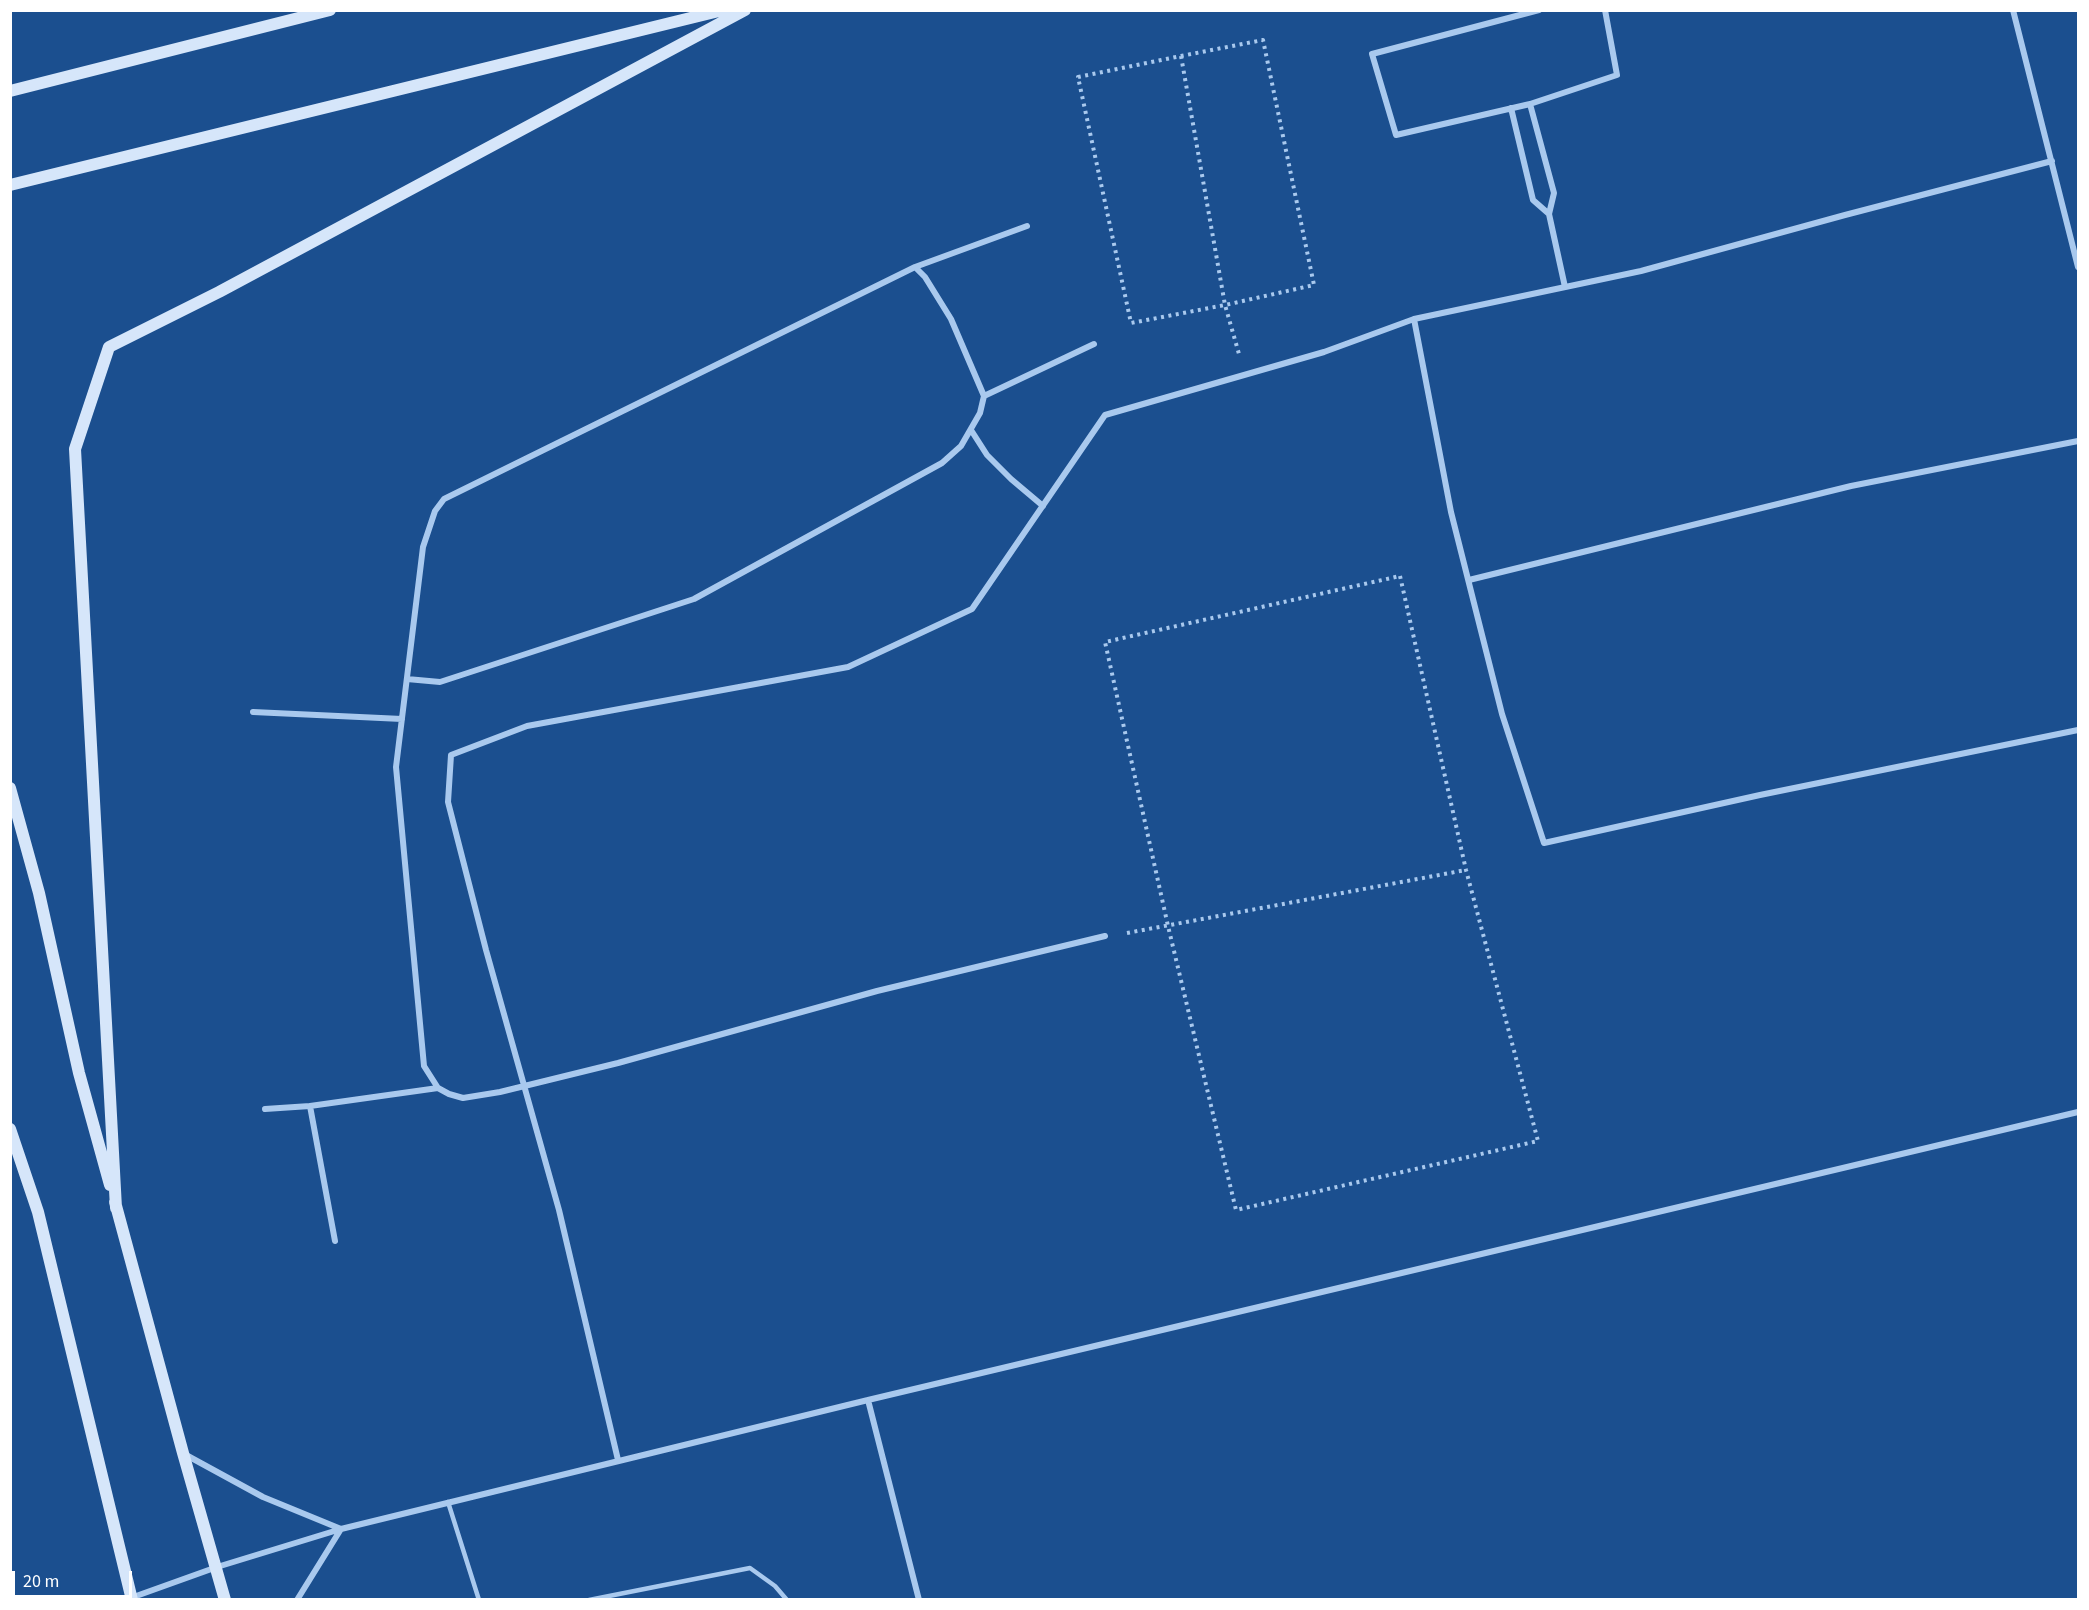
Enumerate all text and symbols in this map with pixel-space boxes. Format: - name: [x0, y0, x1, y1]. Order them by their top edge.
- scale bar: [15, 1559, 135, 1597]
- text: 20 m: [23, 1569, 59, 1594]

